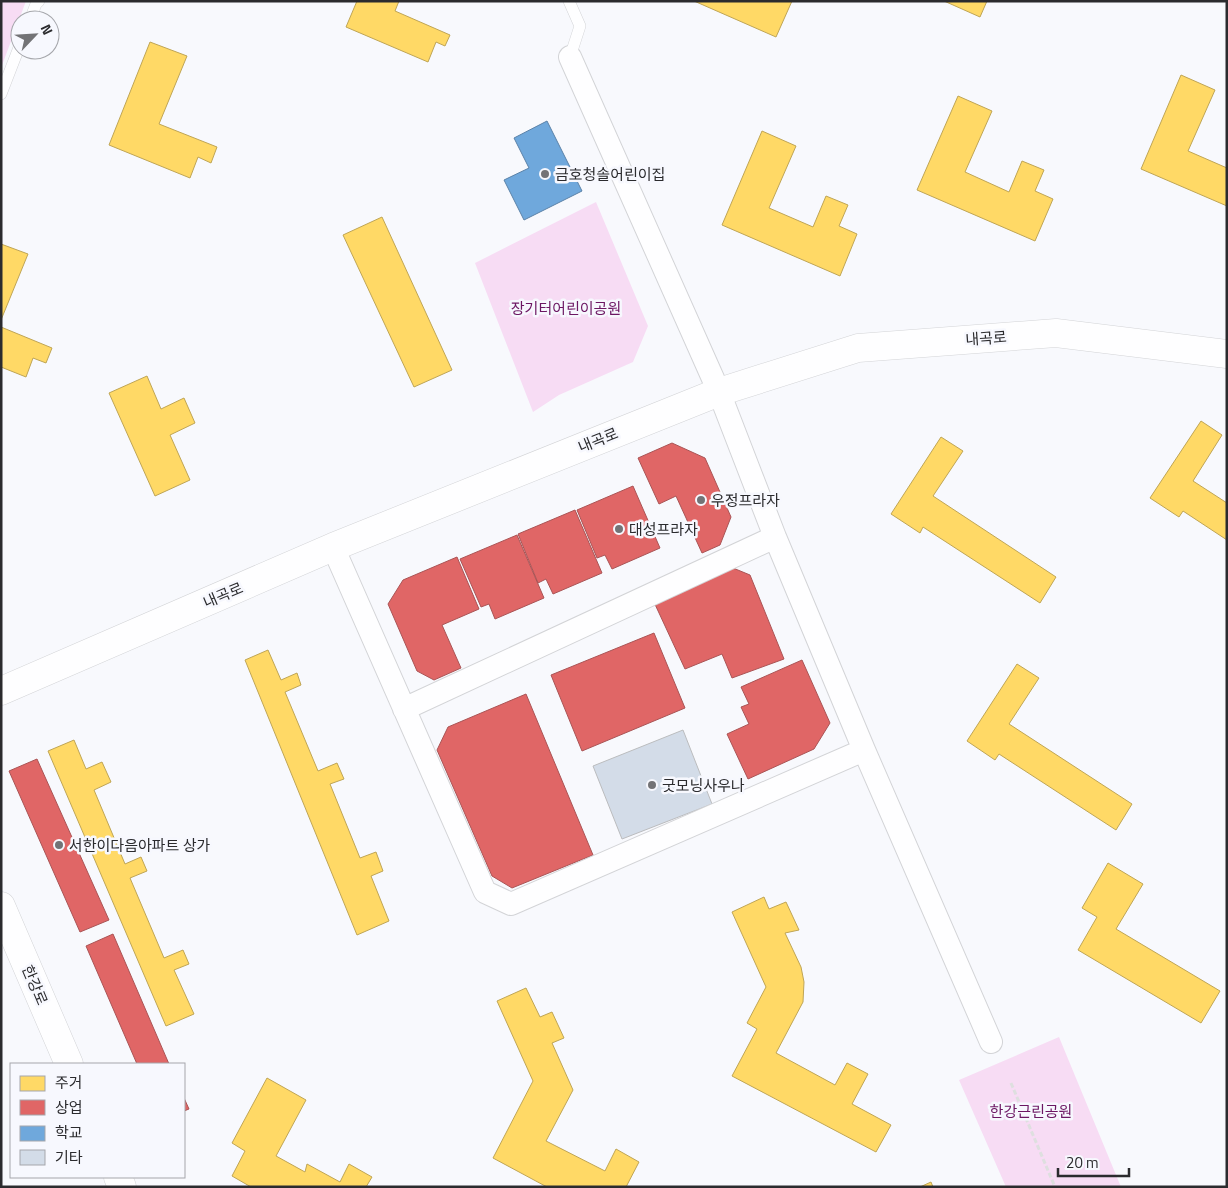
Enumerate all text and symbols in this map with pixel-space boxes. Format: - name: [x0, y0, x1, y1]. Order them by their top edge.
- north arrow: [10, 10, 60, 60]
- text: N: [36, 20, 59, 38]
- place label: 금호청솔어린이집: [555, 163, 665, 186]
- marker: 금호청솔어린이집: [539, 168, 551, 180]
- park label: 장기터어린이공원: [511, 297, 621, 320]
- street label: 내곡로: [965, 325, 1007, 351]
- street label: 내곡로: [574, 422, 622, 458]
- place label: 우정프라자: [711, 489, 780, 512]
- marker: 우정프라자: [695, 494, 707, 506]
- place label: 대성프라자: [629, 518, 698, 541]
- marker: 대성프라자: [613, 523, 625, 535]
- street label: 내곡로: [199, 576, 247, 614]
- place label: 굿모닝사우나: [662, 774, 745, 797]
- marker: 굿모닝사우나: [646, 779, 658, 791]
- place label: 서한이다음아파트 상가: [69, 834, 211, 857]
- marker: 서한이다음아파트 상가: [53, 839, 65, 851]
- street label: 한강로: [16, 961, 54, 1009]
- legend: [10, 1063, 185, 1178]
- text: 주거: [55, 1071, 83, 1094]
- text: 상업: [55, 1096, 83, 1119]
- park label: 한강근린공원: [990, 1100, 1072, 1123]
- text: 학교: [55, 1121, 83, 1144]
- text: 기타: [55, 1146, 83, 1169]
- scale bar: [1058, 1146, 1129, 1178]
- text: 20 m: [1066, 1151, 1099, 1174]

